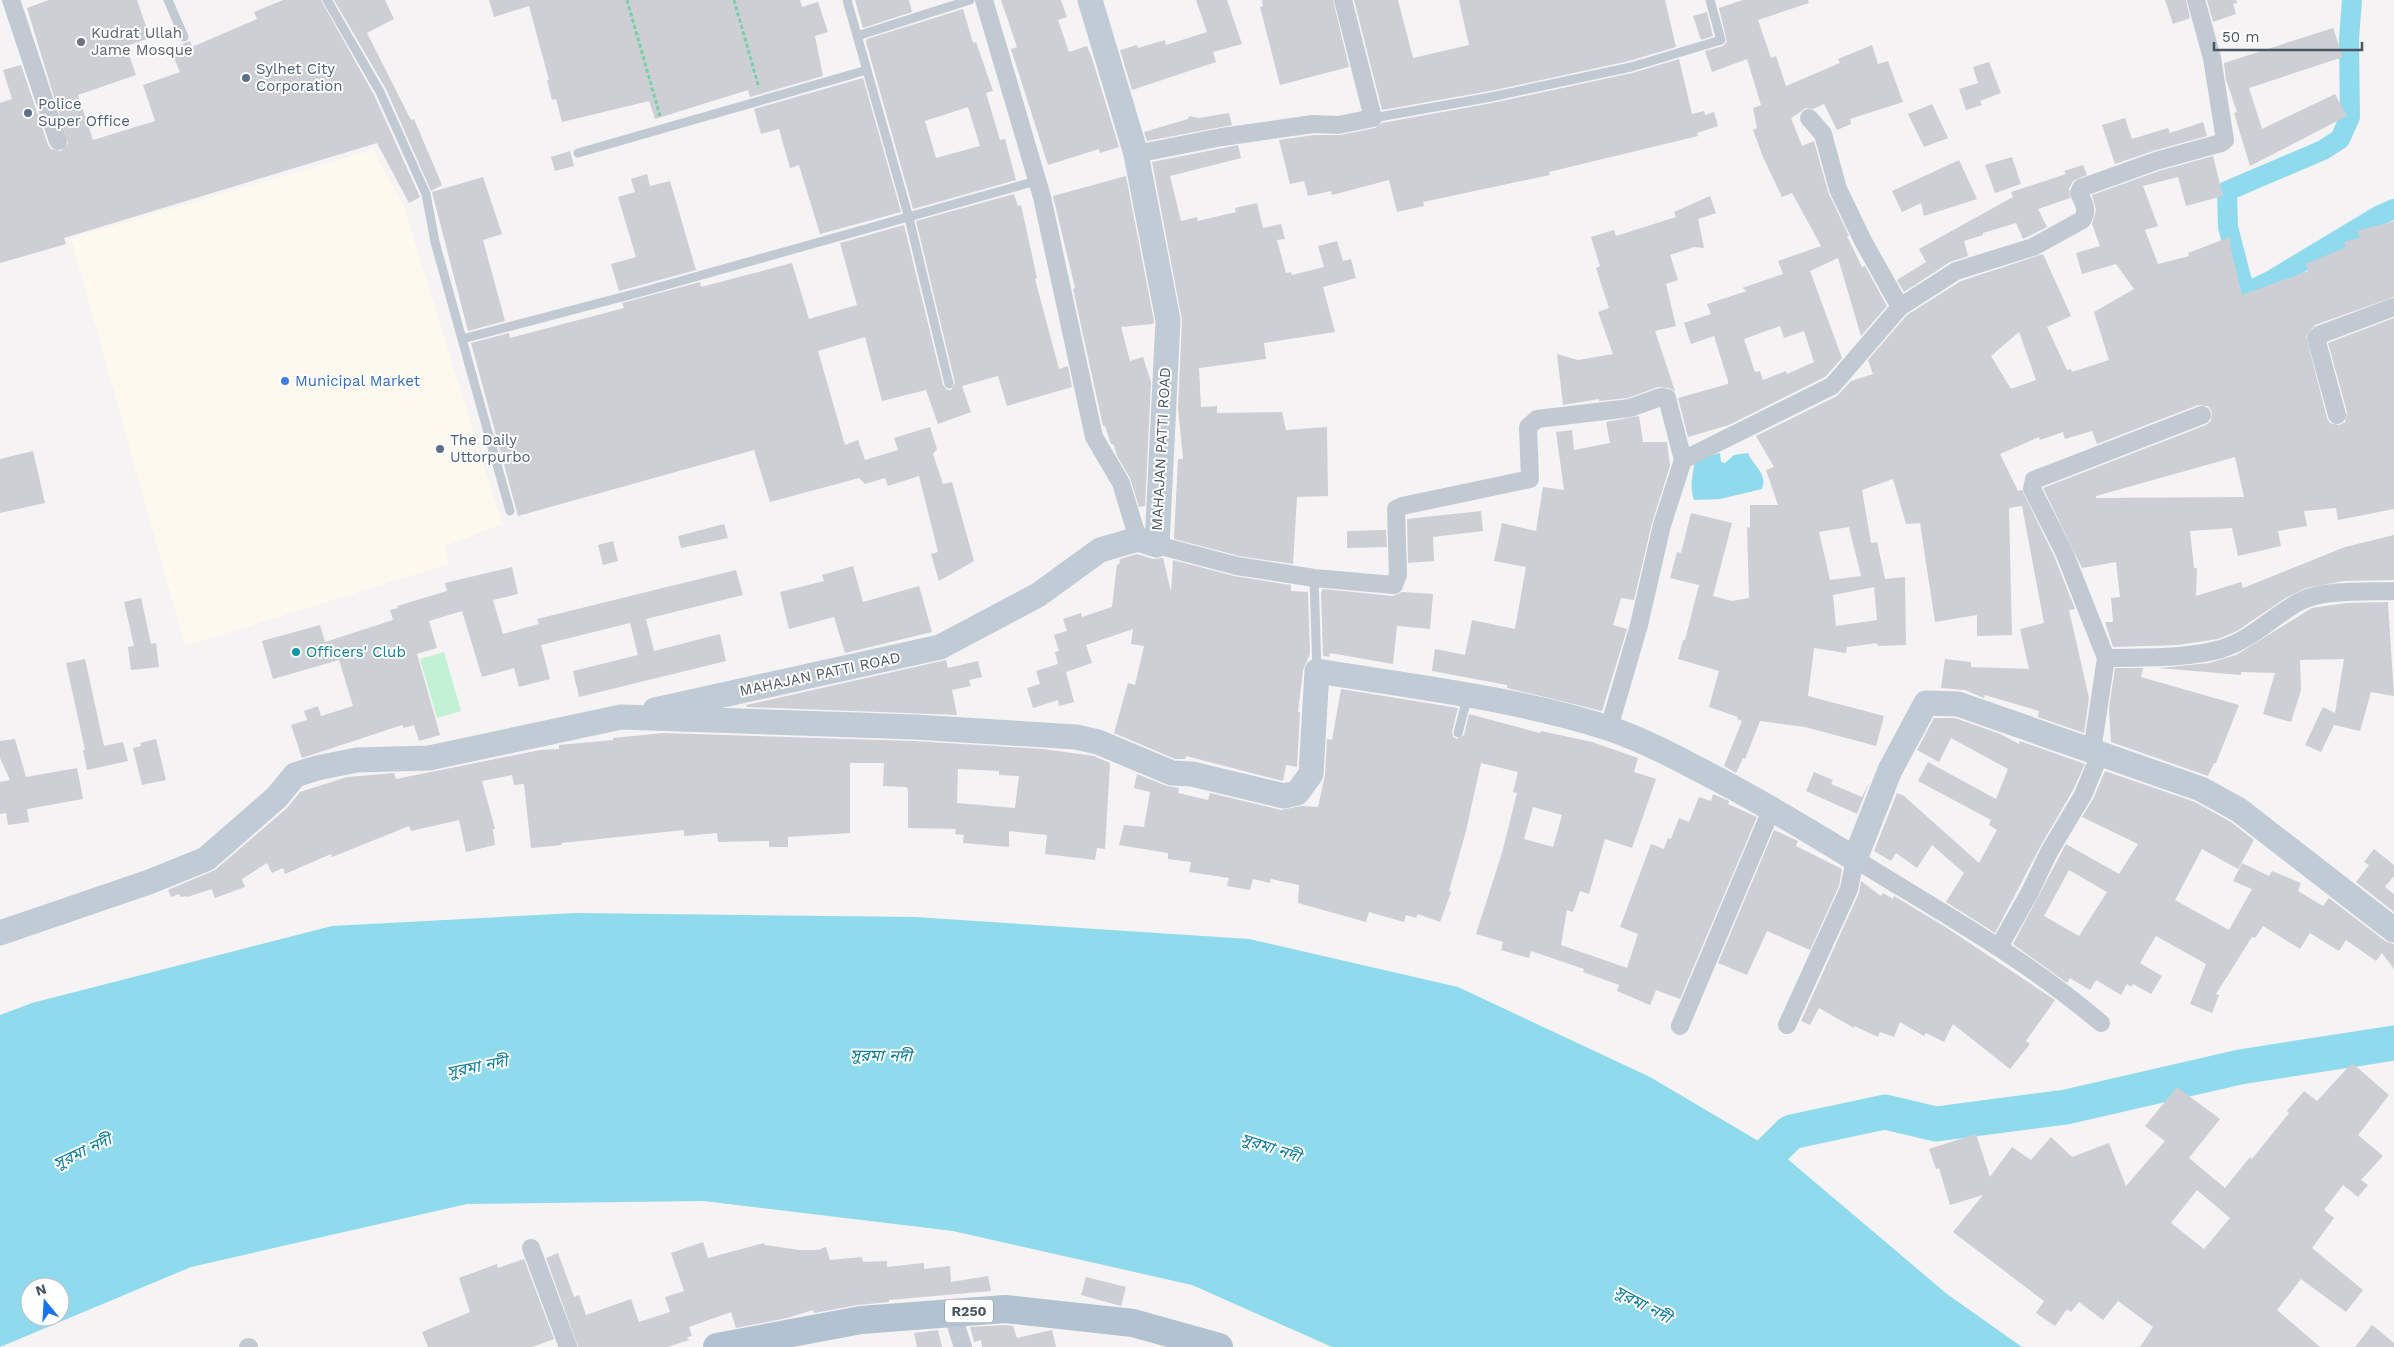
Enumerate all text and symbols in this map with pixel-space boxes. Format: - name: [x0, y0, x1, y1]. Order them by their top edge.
- scale bar: [2214, 20, 2362, 52]
- place label: Kudrat Ullah Jame Mosque: [91, 24, 193, 59]
- text: 50 m: [2222, 28, 2259, 46]
- marker: Kudrat Ullah Jame Mosque: [75, 36, 87, 48]
- place label: Sylhet City Corporation: [256, 60, 342, 95]
- marker: Sylhet City Corporation: [240, 72, 252, 84]
- place label: Police Super Office: [38, 95, 130, 130]
- marker: Police Super Office: [22, 107, 34, 119]
- street label: MAHAJAN PATTI ROAD: [1148, 367, 1174, 531]
- place label: Municipal Market: [295, 372, 421, 390]
- marker: Municipal Market: [279, 375, 291, 387]
- place label: The Daily Uttorpurbo: [450, 431, 531, 466]
- marker: The Daily Uttorpurbo: [434, 443, 446, 455]
- place label: Officers' Club: [306, 643, 406, 661]
- marker: Officers' Club: [290, 646, 302, 658]
- street label: MAHAJAN PATTI ROAD: [738, 648, 902, 700]
- water label: সুরমা নদী: [850, 1045, 915, 1066]
- water label: সুরমা নদী: [445, 1051, 512, 1082]
- water label: সুরমা নদী: [50, 1129, 117, 1173]
- water label: সুরমা নদী: [1239, 1129, 1306, 1167]
- north arrow: [20, 1277, 70, 1327]
- text: N: [34, 1280, 48, 1299]
- water label: সুরমা নদী: [1611, 1282, 1677, 1329]
- road number: R250: [945, 1300, 993, 1322]

